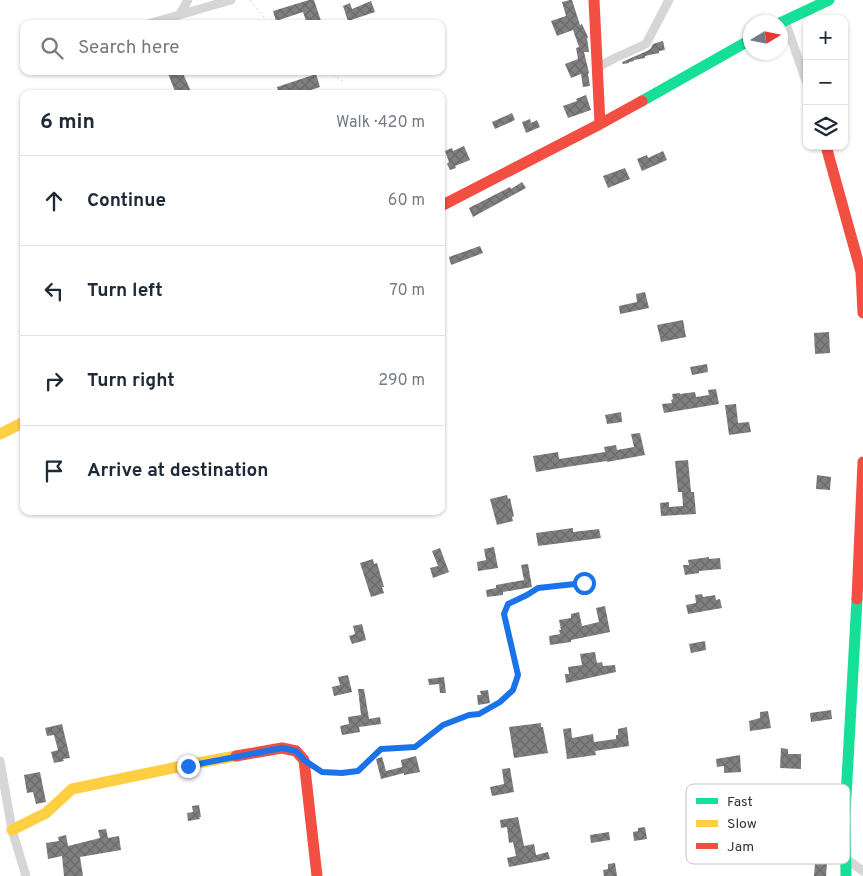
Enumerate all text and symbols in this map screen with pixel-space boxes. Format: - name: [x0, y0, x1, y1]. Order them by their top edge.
- north arrow: [743, 15, 788, 60]
- map controls: [803, 15, 848, 150]
- button: +: [803, 15, 848, 60]
- search box: [20, 20, 445, 75]
- icon: search: [38, 34, 66, 62]
- text: Search here: [78, 36, 180, 60]
- button: −: [803, 60, 848, 105]
- button: layers: [803, 105, 848, 150]
- text: 6 min: [40, 109, 95, 136]
- text: Walk · 420 m: [336, 113, 425, 133]
- icon: ahead: [40, 187, 68, 215]
- text: Continue: [87, 189, 166, 213]
- text: 60 m: [388, 191, 425, 211]
- icon: left: [40, 277, 68, 305]
- text: Turn left: [87, 279, 163, 303]
- text: 70 m: [390, 281, 425, 301]
- icon: right: [40, 367, 68, 395]
- text: Turn right: [87, 369, 175, 393]
- text: 290 m: [378, 371, 425, 391]
- icon: arrive: [40, 457, 68, 485]
- text: Arrive at destination: [87, 459, 268, 483]
- route start: [573, 572, 596, 595]
- route end: [177, 755, 200, 778]
- legend: [686, 784, 850, 864]
- text: Fast: [727, 794, 753, 811]
- text: Slow: [727, 816, 757, 833]
- text: Jam: [727, 839, 754, 856]

